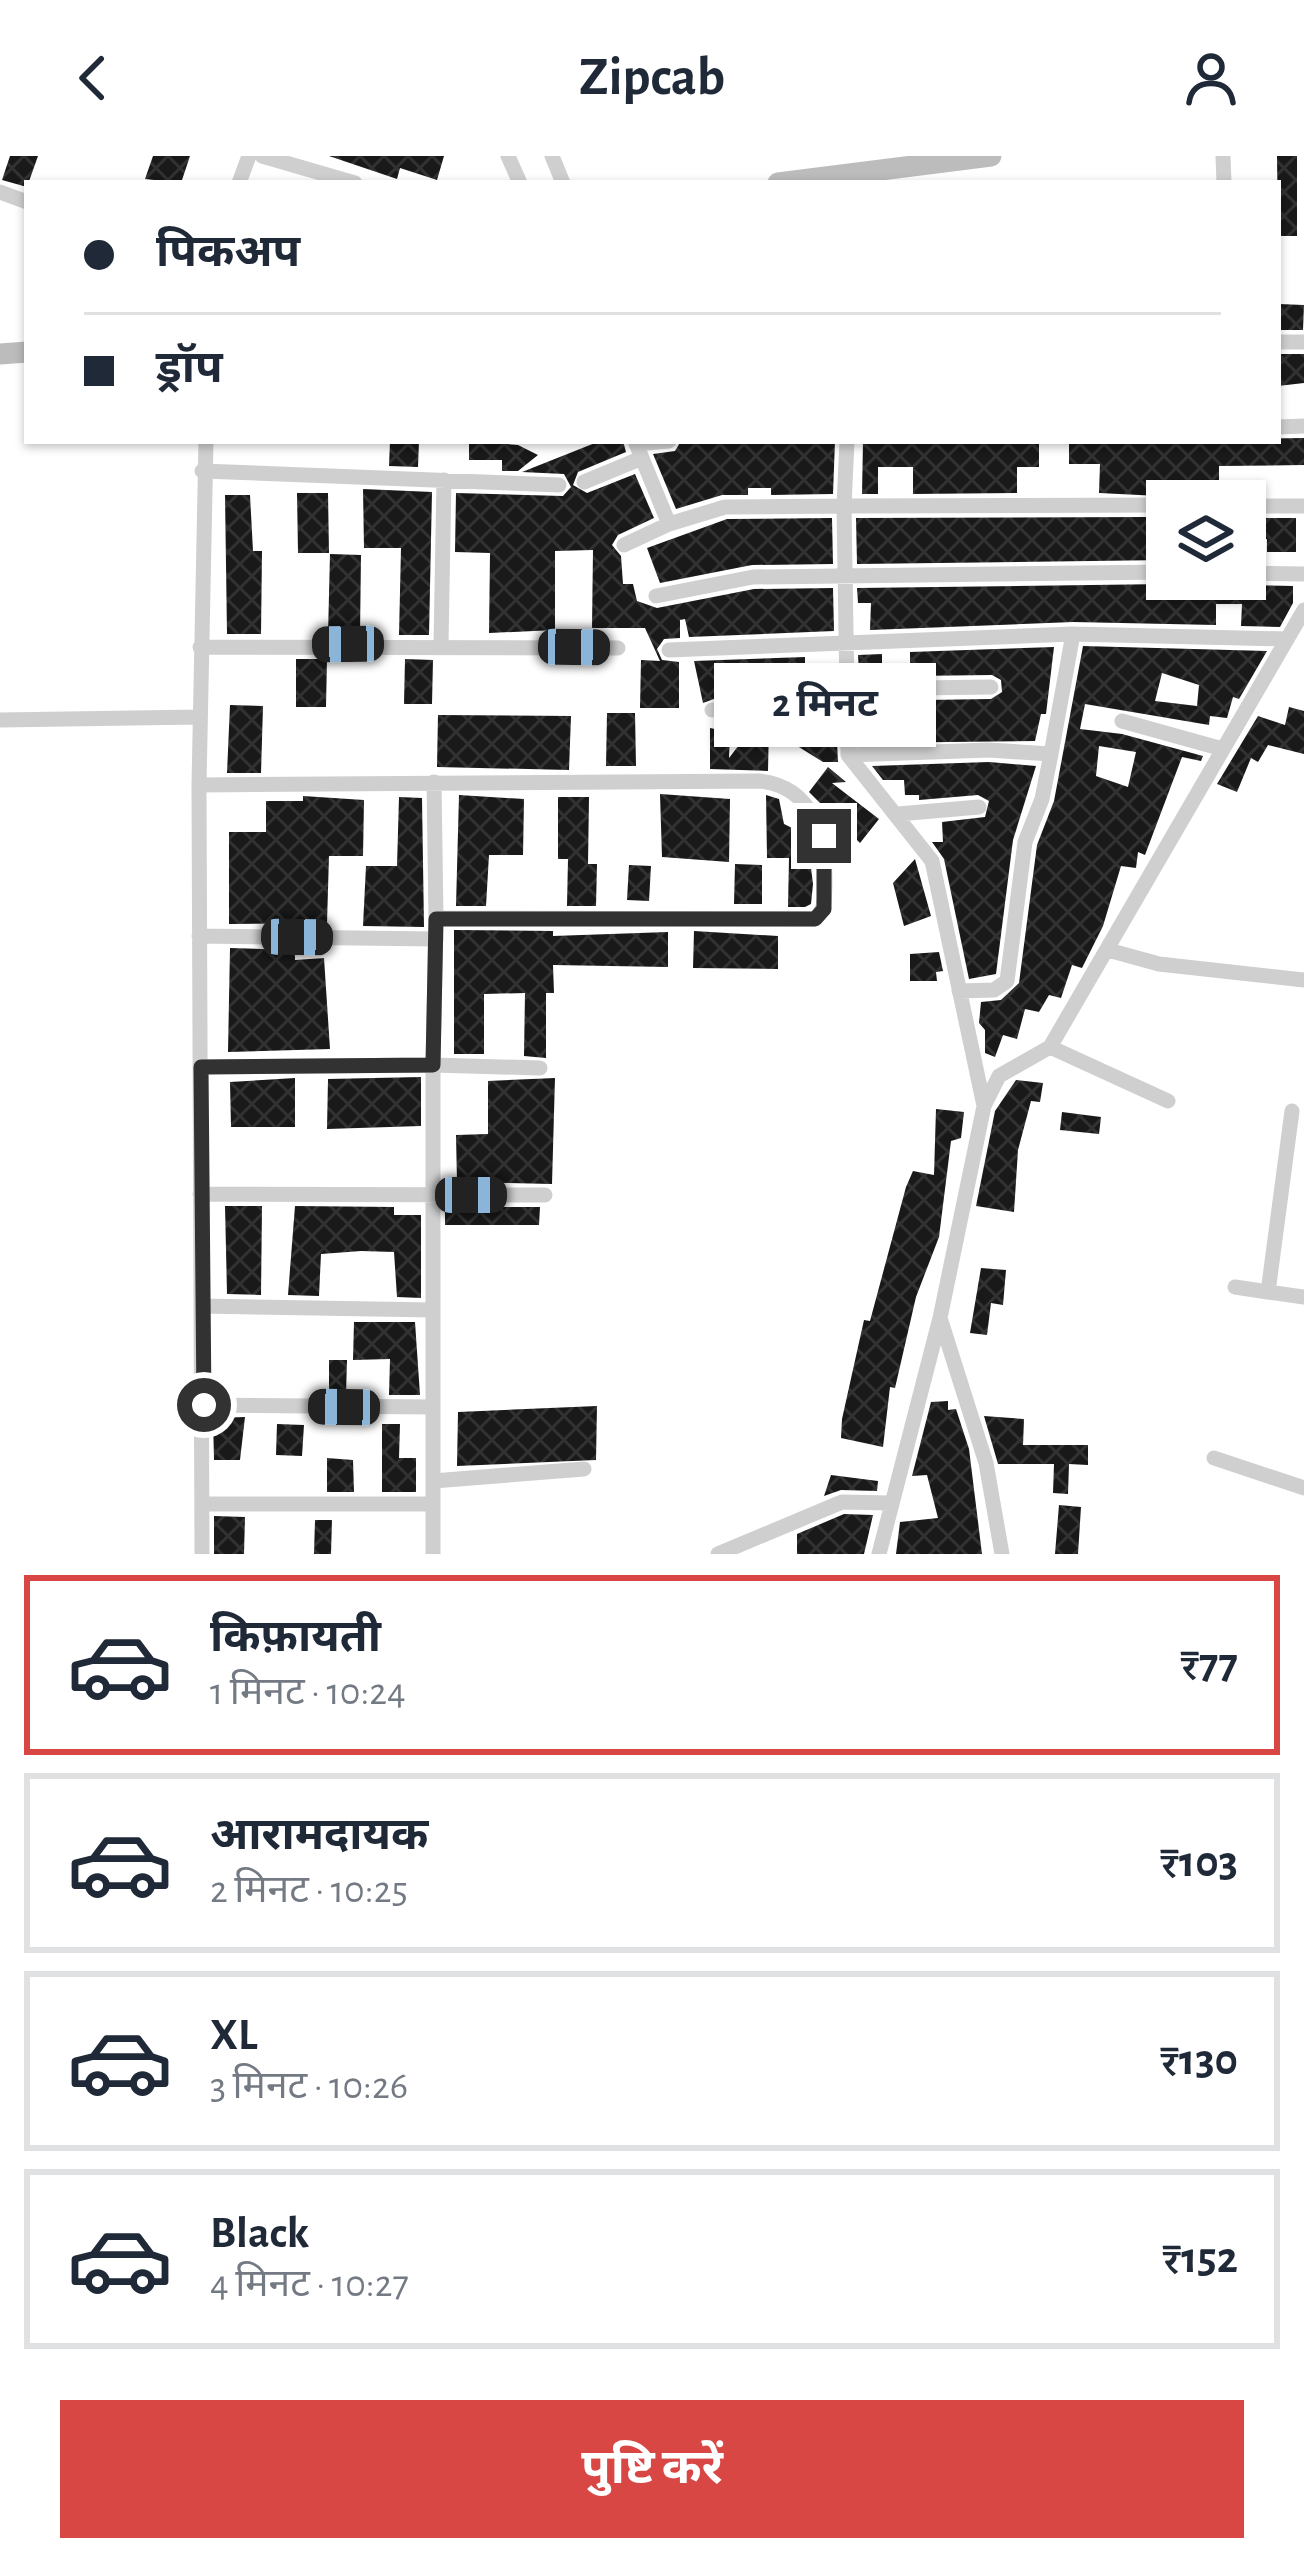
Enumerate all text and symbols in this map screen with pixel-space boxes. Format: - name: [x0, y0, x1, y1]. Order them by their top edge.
- icon: back: [60, 45, 126, 111]
- icon: person: [1178, 45, 1244, 111]
- text: Zipcab: [579, 51, 725, 105]
- text: पिकअप: [156, 230, 300, 275]
- text: ड्रॉप: [156, 346, 223, 391]
- map controls: [1146, 480, 1266, 600]
- button: layers: [1146, 480, 1266, 600]
- car: [312, 625, 384, 663]
- car: [538, 628, 610, 666]
- callout: 2 मिनट: [713, 662, 935, 746]
- text: 2 मिनट: [772, 685, 878, 724]
- route end: [797, 809, 851, 863]
- car: [261, 918, 333, 956]
- car: [435, 1177, 507, 1213]
- route start: [177, 1378, 231, 1432]
- car: [308, 1388, 380, 1426]
- icon: car: [66, 1611, 174, 1719]
- text: किफ़ायती: [210, 1615, 381, 1660]
- text: ₹77: [1180, 1642, 1238, 1687]
- text: 1 मिनट · 10:24: [210, 1673, 406, 1712]
- icon: car: [66, 1809, 174, 1917]
- text: आरामदायक: [210, 1813, 428, 1858]
- text: ₹103: [1160, 1840, 1238, 1885]
- text: 2 मिनट · 10:25: [210, 1871, 408, 1910]
- icon: car: [66, 2007, 174, 2115]
- text: XL: [210, 2013, 258, 2058]
- text: ₹130: [1160, 2038, 1238, 2083]
- text: 3 मिनट · 10:26: [210, 2067, 408, 2106]
- icon: car: [66, 2205, 174, 2313]
- text: Black: [210, 2211, 309, 2256]
- text: ₹152: [1162, 2236, 1238, 2281]
- text: 4 मिनट · 10:27: [210, 2265, 409, 2304]
- button: पुष्टि करें: [60, 2400, 1244, 2538]

